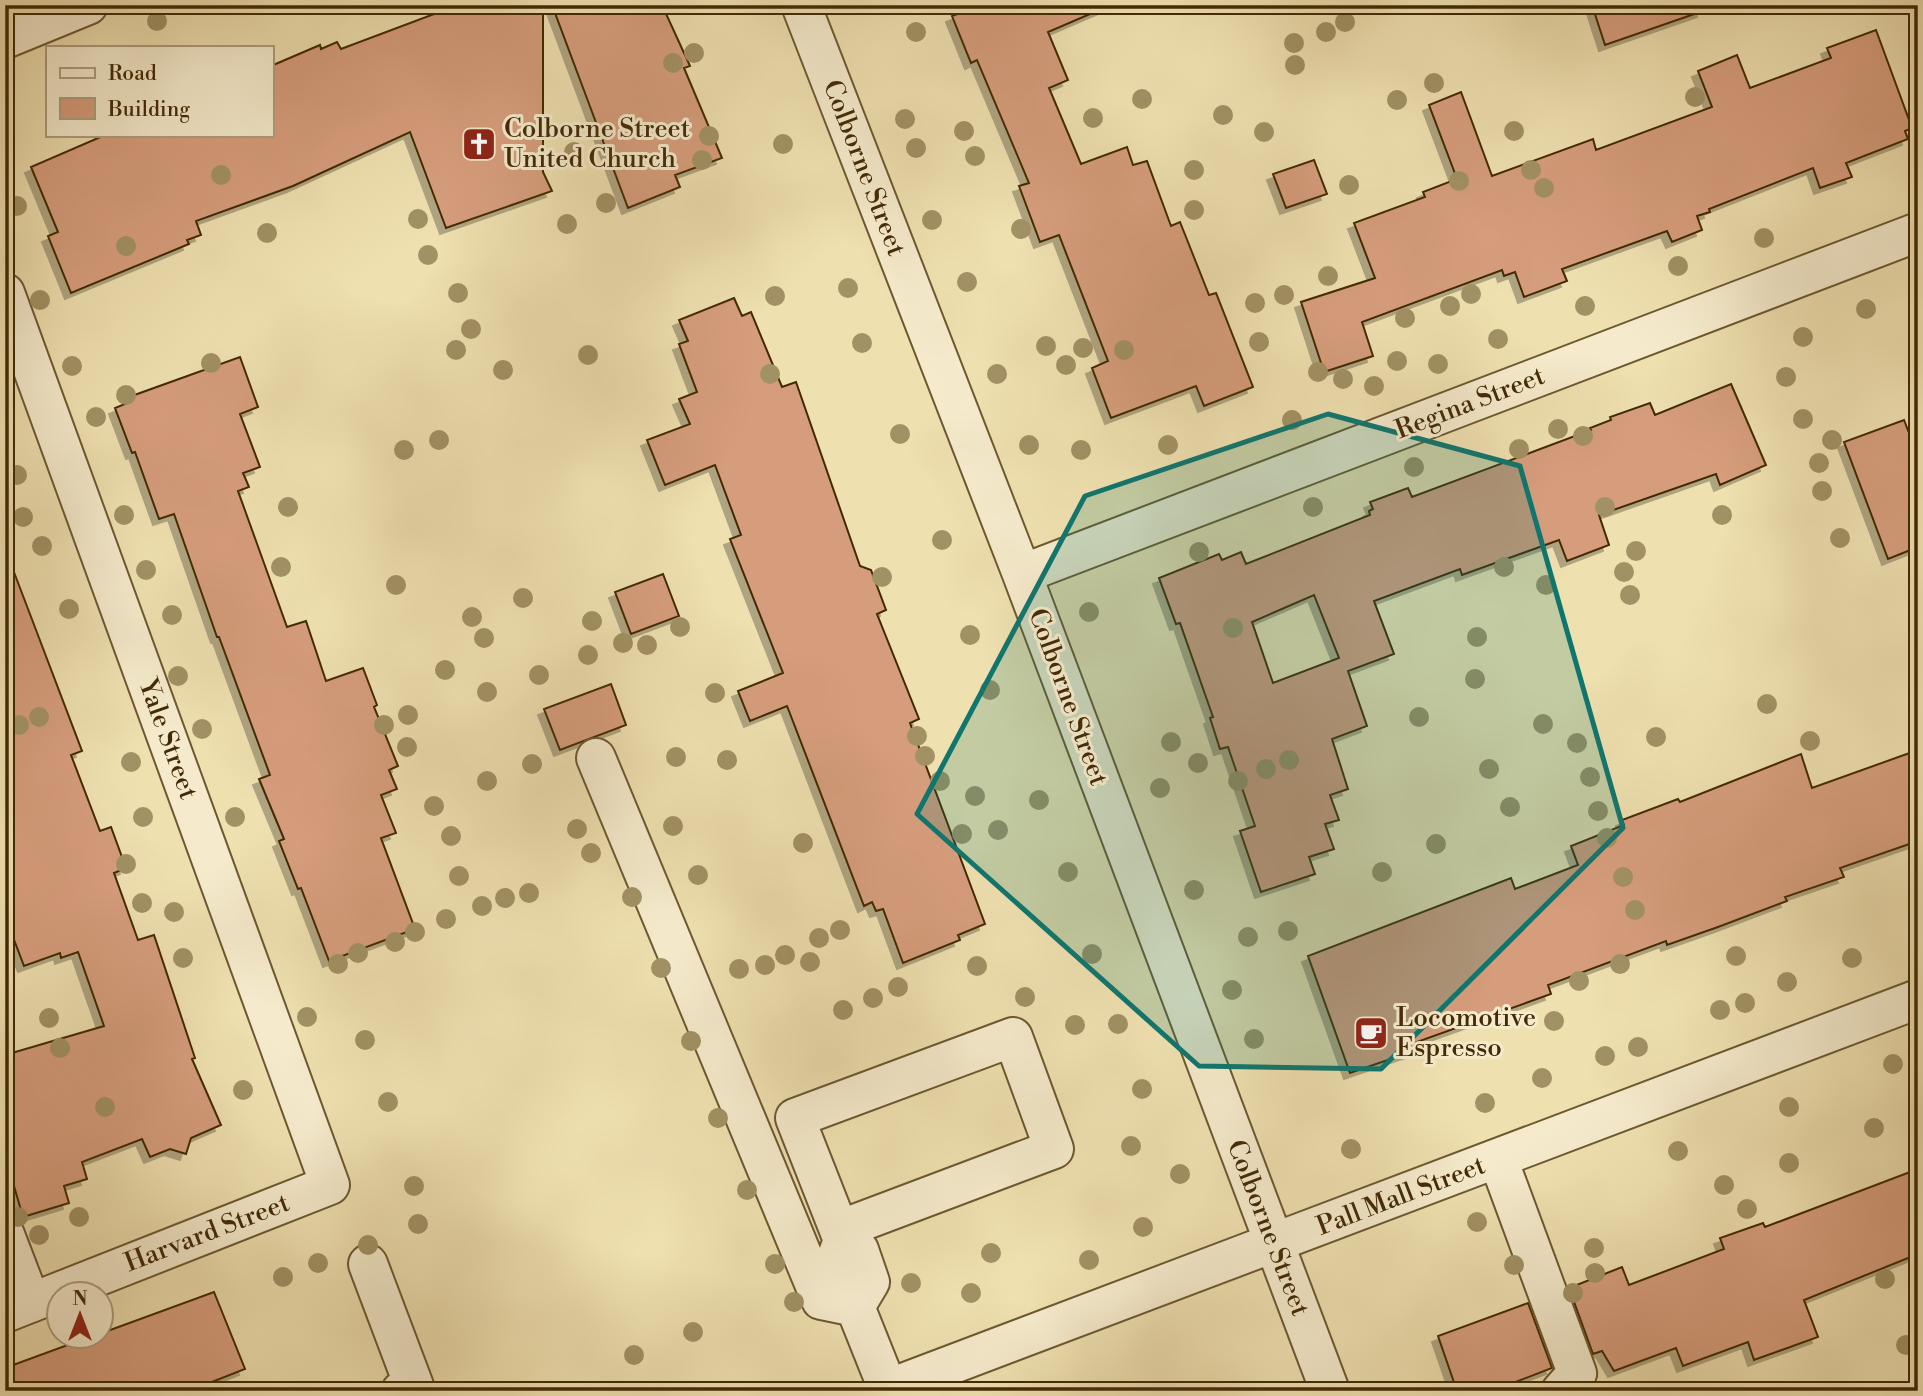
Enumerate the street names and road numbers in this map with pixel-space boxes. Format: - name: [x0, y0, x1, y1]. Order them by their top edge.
- street label: Colborne Street: [816, 76, 912, 260]
- street label: Regina Street: [1391, 360, 1549, 446]
- street label: Colborne Street: [1021, 604, 1115, 790]
- street label: Yale Street: [131, 673, 205, 804]
- street label: Colborne Street: [1220, 1136, 1316, 1320]
- street label: Pall Mall Street: [1312, 1149, 1490, 1243]
- street label: Harvard Street: [120, 1187, 294, 1279]

